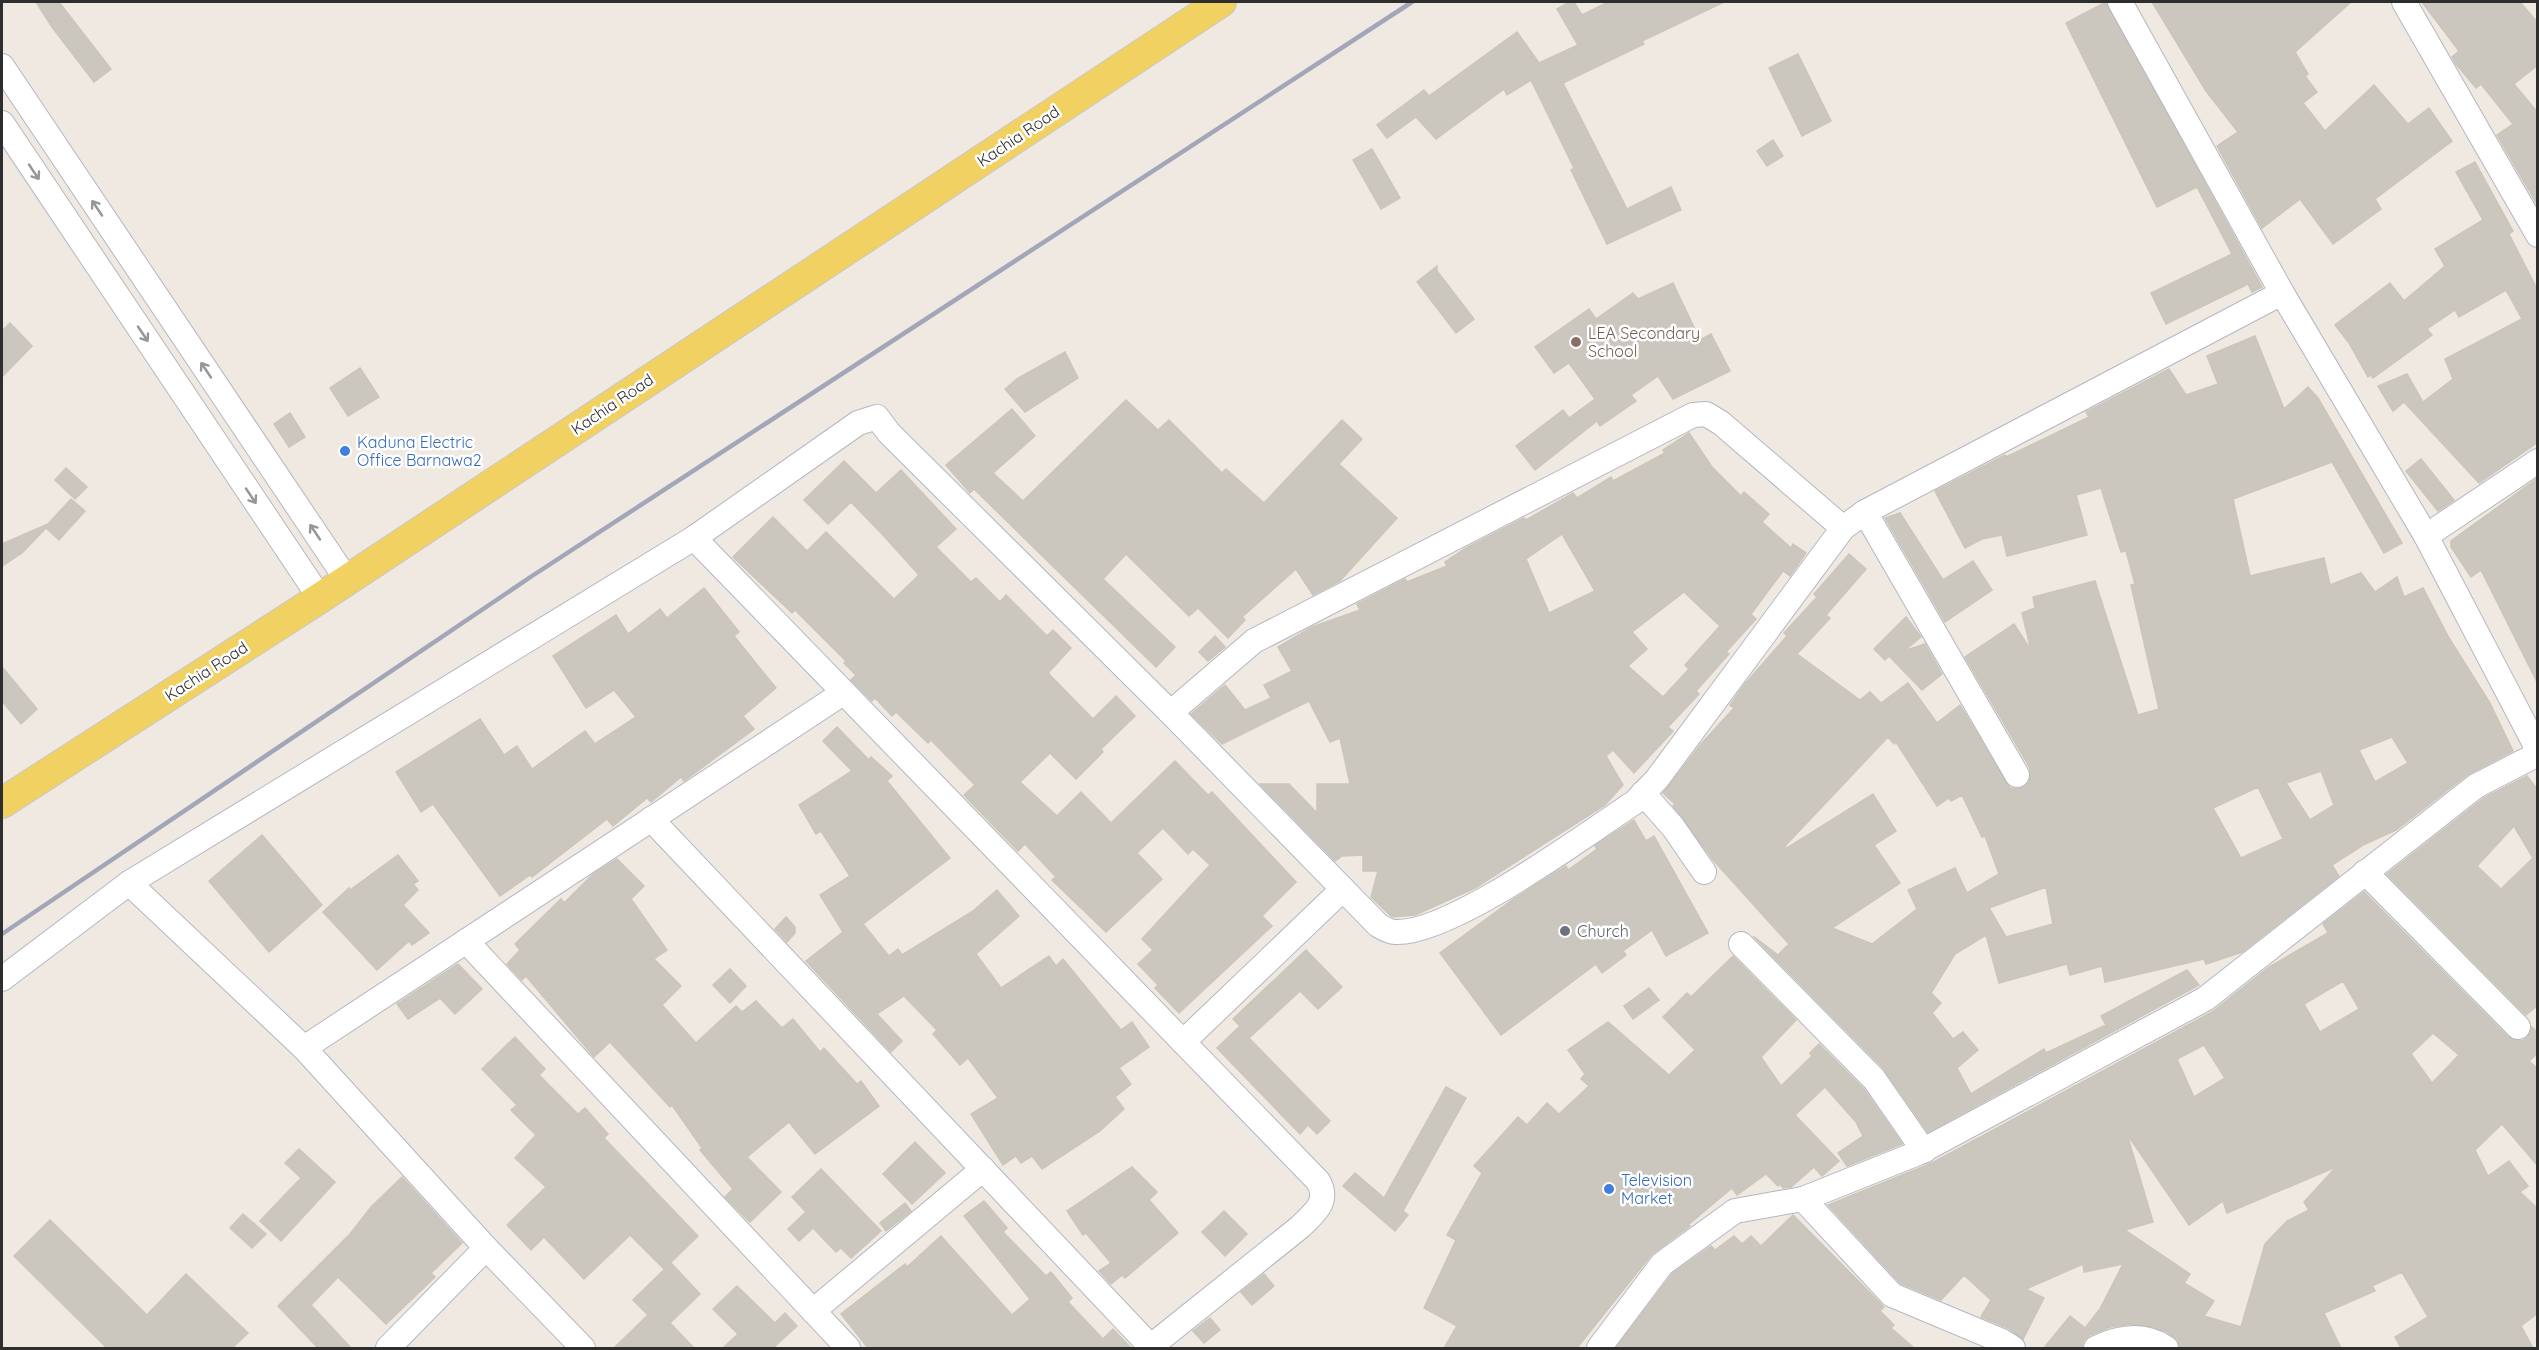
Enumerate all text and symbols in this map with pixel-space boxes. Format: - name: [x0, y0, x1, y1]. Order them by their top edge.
- street label: Kachia Road: [973, 101, 1063, 171]
- one-way arrow: [28, 163, 40, 180]
- one-way arrow: [91, 200, 103, 217]
- place label: LEA Secondary School: [1588, 323, 1700, 361]
- one-way arrow: [137, 325, 149, 342]
- marker: LEA Secondary School: [1569, 335, 1583, 349]
- one-way arrow: [200, 362, 212, 379]
- street label: Kachia Road: [567, 369, 657, 439]
- place label: Kaduna Electric Office Barnawa2: [357, 432, 482, 470]
- marker: Kaduna Electric Office Barnawa2: [338, 444, 352, 458]
- one-way arrow: [245, 487, 257, 504]
- one-way arrow: [308, 523, 321, 540]
- street label: Kachia Road: [161, 637, 251, 705]
- place label: Church: [1577, 921, 1629, 941]
- marker: Church: [1558, 924, 1572, 938]
- place label: Television Market: [1621, 1170, 1692, 1208]
- marker: Television Market: [1602, 1182, 1616, 1196]

